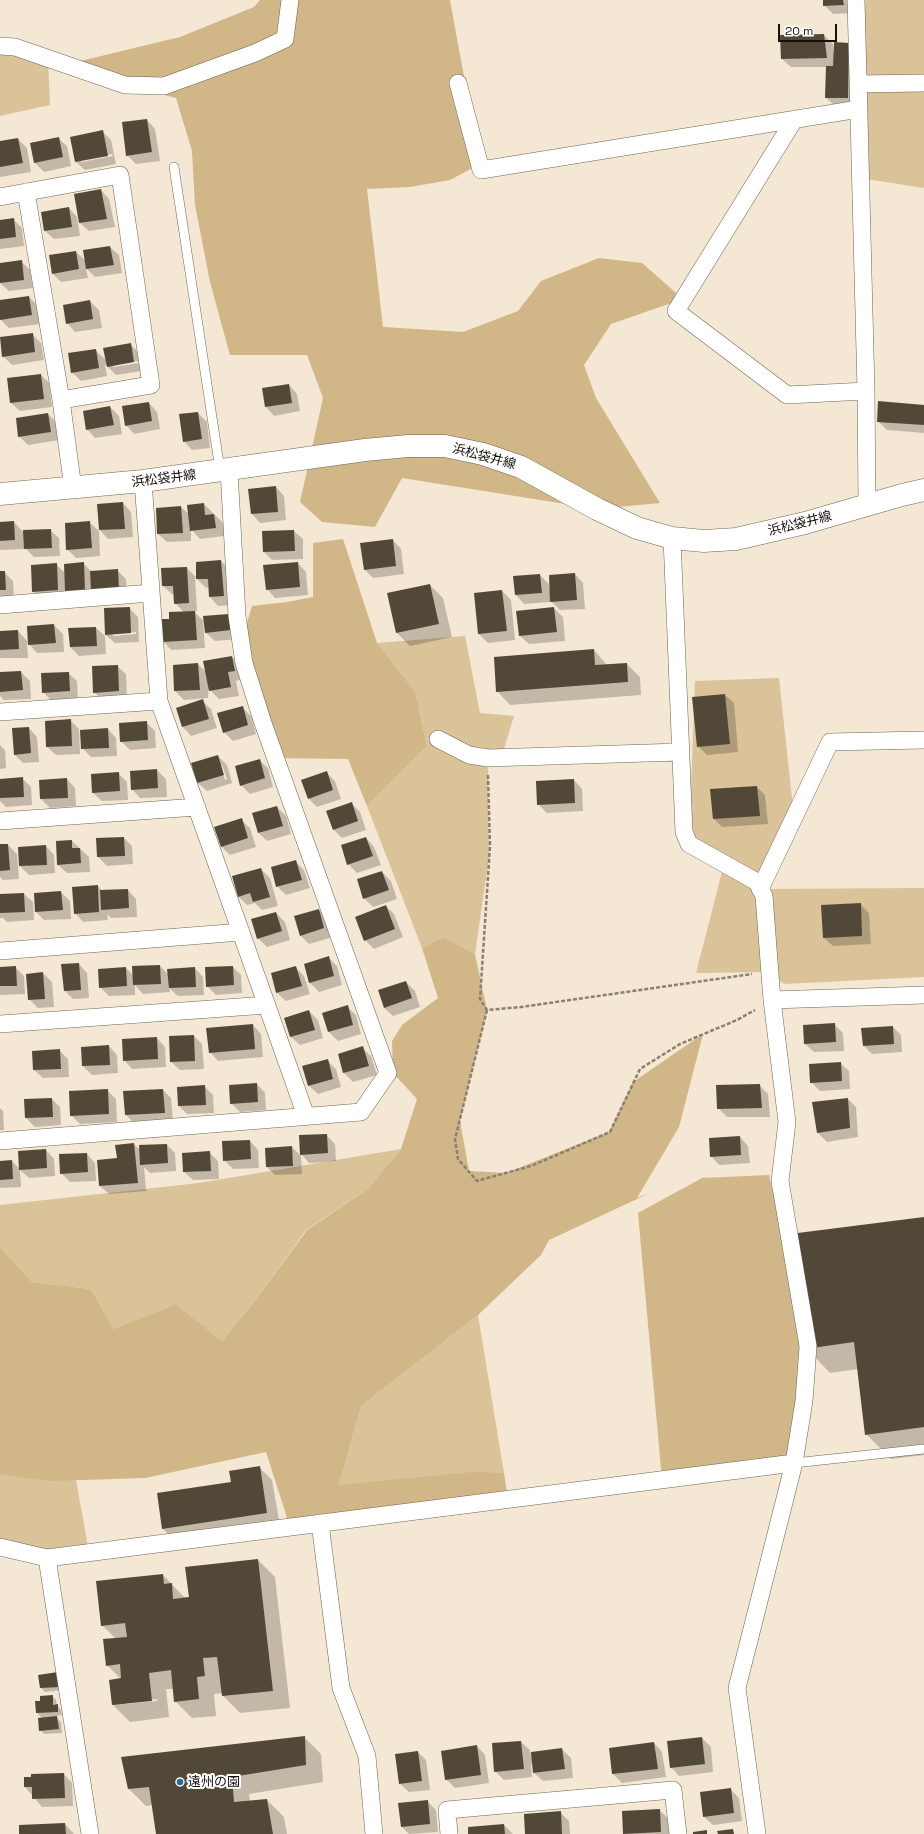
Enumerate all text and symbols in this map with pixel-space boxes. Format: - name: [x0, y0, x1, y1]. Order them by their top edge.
- scale bar: [780, 16, 839, 42]
- text: 20 m: [785, 23, 813, 39]
- street label: 浜松袋井線: [451, 441, 517, 473]
- street label: 浜松袋井線: [131, 467, 197, 491]
- street label: 浜松袋井線: [767, 509, 833, 539]
- place label: 遠州の園: [188, 1774, 240, 1790]
- marker: 遠州の園: [175, 1777, 185, 1787]

